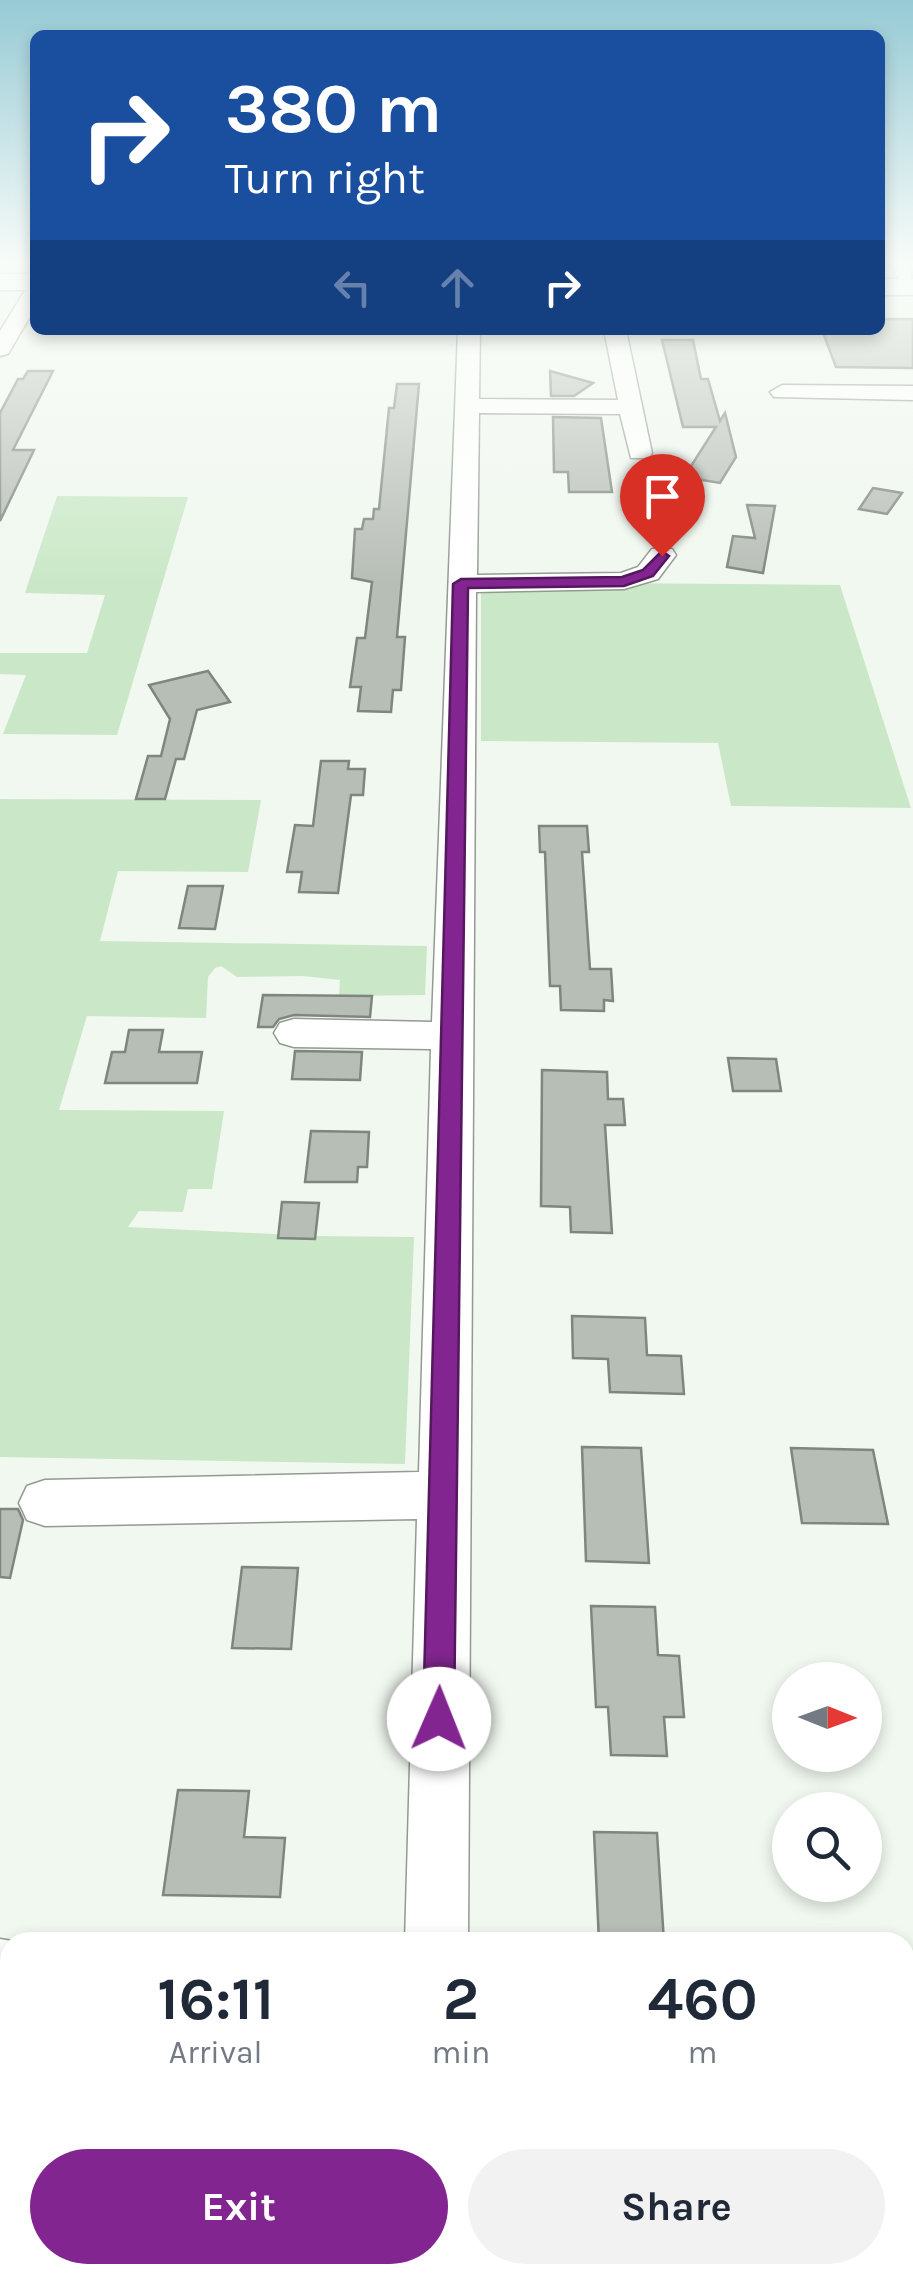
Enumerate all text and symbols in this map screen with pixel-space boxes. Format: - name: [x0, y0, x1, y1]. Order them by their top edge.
- text: 380 m: [225, 68, 442, 150]
- icon: right: [60, 70, 190, 200]
- text: Turn right: [225, 152, 425, 204]
- icon: left: [325, 260, 380, 315]
- icon: ahead: [430, 260, 485, 315]
- icon: right: [535, 260, 590, 315]
- pin: [620, 454, 705, 557]
- icon: arrive: [635, 469, 690, 524]
- north arrow: [772, 1662, 882, 1772]
- map controls: [772, 1662, 882, 1902]
- position arrow: [387, 1667, 491, 1771]
- button: search: [772, 1792, 882, 1902]
- text: 16:11: [157, 1964, 274, 2034]
- text: 2: [443, 1964, 479, 2034]
- text: 460: [648, 1964, 758, 2034]
- text: Arrival: [169, 2034, 263, 2071]
- text: min: [431, 2034, 490, 2071]
- text: m: [688, 2034, 718, 2071]
- button: Exit: [30, 2149, 448, 2264]
- button: Share: [468, 2149, 885, 2264]

